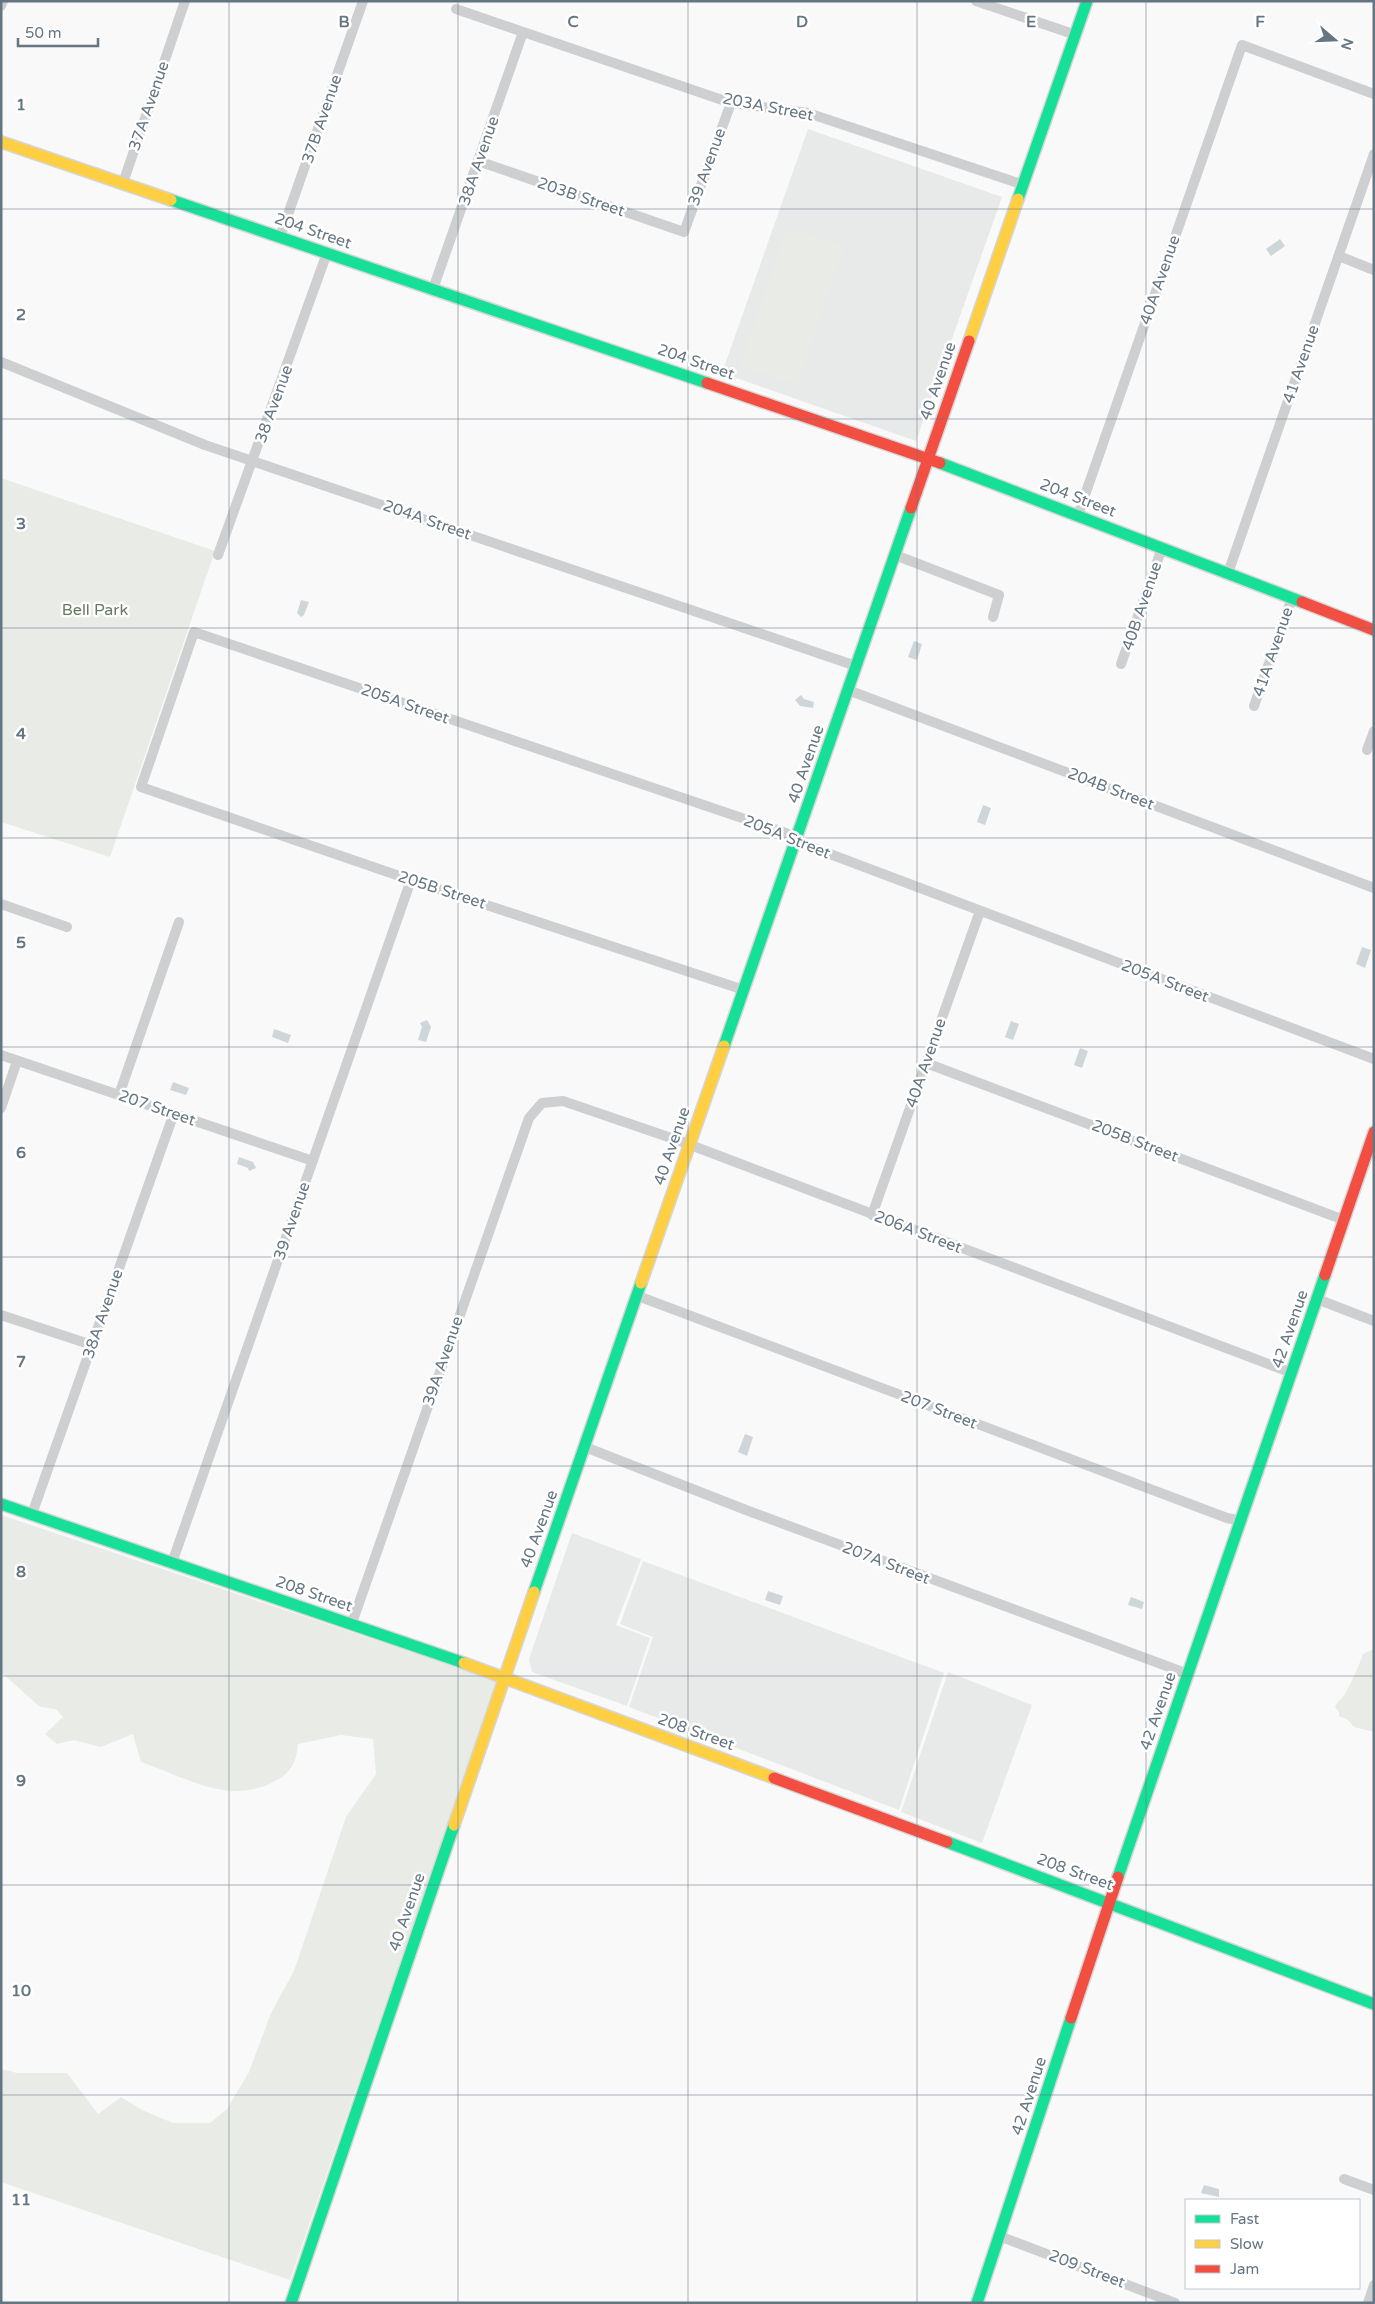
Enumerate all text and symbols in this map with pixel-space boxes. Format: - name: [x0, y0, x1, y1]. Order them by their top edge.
- text: B: [338, 12, 350, 32]
- text: C: [567, 12, 579, 32]
- text: D: [796, 12, 808, 32]
- text: E: [1026, 12, 1036, 32]
- text: F: [1255, 12, 1265, 32]
- scale bar: [18, 15, 98, 47]
- north arrow: [1310, 15, 1360, 65]
- text: 50 m: [25, 24, 62, 42]
- text: N: [1337, 36, 1357, 52]
- street label: 37A Avenue: [124, 59, 174, 153]
- street label: 37B Avenue: [297, 72, 347, 166]
- street label: 203A Street: [721, 88, 815, 126]
- text: 1: [16, 95, 26, 115]
- street label: 38A Avenue: [454, 114, 504, 208]
- street label: 39 Avenue: [684, 125, 730, 209]
- street label: 203B Street: [535, 173, 627, 221]
- street label: 204 Street: [272, 209, 354, 253]
- street label: 40A Avenue: [1135, 233, 1185, 327]
- text: 2: [16, 305, 26, 325]
- street label: 41 Avenue: [1278, 322, 1324, 406]
- street label: 40 Avenue: [915, 339, 961, 423]
- street label: 204 Street: [655, 340, 737, 384]
- street label: 38 Avenue: [251, 362, 297, 446]
- street label: 204 Street: [1037, 474, 1119, 522]
- street label: 204A Street: [380, 496, 474, 544]
- text: 3: [16, 514, 26, 534]
- street label: 40B Avenue: [1117, 559, 1167, 653]
- park label: Bell Park: [62, 600, 128, 620]
- street label: 41A Avenue: [1248, 605, 1298, 699]
- street label: 205A Street: [358, 680, 452, 728]
- street label: 40 Avenue: [783, 722, 829, 806]
- text: 4: [16, 724, 26, 744]
- street label: 204B Street: [1065, 763, 1157, 815]
- street label: 205A Street: [741, 811, 833, 863]
- street label: 205B Street: [396, 866, 488, 914]
- text: 5: [16, 933, 26, 953]
- street label: 205A Street: [1118, 955, 1212, 1007]
- street label: 40A Avenue: [901, 1016, 951, 1110]
- street label: 207 Street: [116, 1086, 198, 1130]
- street label: 40 Avenue: [649, 1104, 695, 1188]
- street label: 205B Street: [1089, 1115, 1181, 1167]
- text: 6: [16, 1143, 26, 1163]
- street label: 39 Avenue: [269, 1179, 315, 1263]
- street label: 206A Street: [871, 1206, 965, 1258]
- street label: 38A Avenue: [78, 1267, 128, 1361]
- street label: 42 Avenue: [1267, 1287, 1313, 1371]
- street label: 39A Avenue: [418, 1314, 468, 1408]
- text: 7: [16, 1352, 26, 1372]
- street label: 207 Street: [898, 1386, 980, 1434]
- street label: 40 Avenue: [516, 1487, 562, 1571]
- street label: 207A Street: [839, 1537, 933, 1589]
- text: 8: [16, 1562, 26, 1582]
- street label: 208 Street: [273, 1572, 355, 1616]
- street label: 42 Avenue: [1135, 1669, 1181, 1753]
- street label: 208 Street: [655, 1709, 737, 1755]
- text: 9: [16, 1771, 26, 1791]
- street label: 208 Street: [1034, 1849, 1116, 1895]
- street label: 40 Avenue: [384, 1870, 430, 1954]
- text: 10: [11, 1981, 31, 2001]
- street label: 42 Avenue: [1007, 2054, 1051, 2138]
- text: 11: [11, 2190, 31, 2210]
- legend: [1185, 2199, 1360, 2289]
- text: Fast: [1230, 2210, 1260, 2228]
- text: Slow: [1230, 2235, 1264, 2253]
- street label: 209 Street: [1046, 2245, 1128, 2293]
- text: Jam: [1230, 2260, 1259, 2278]

